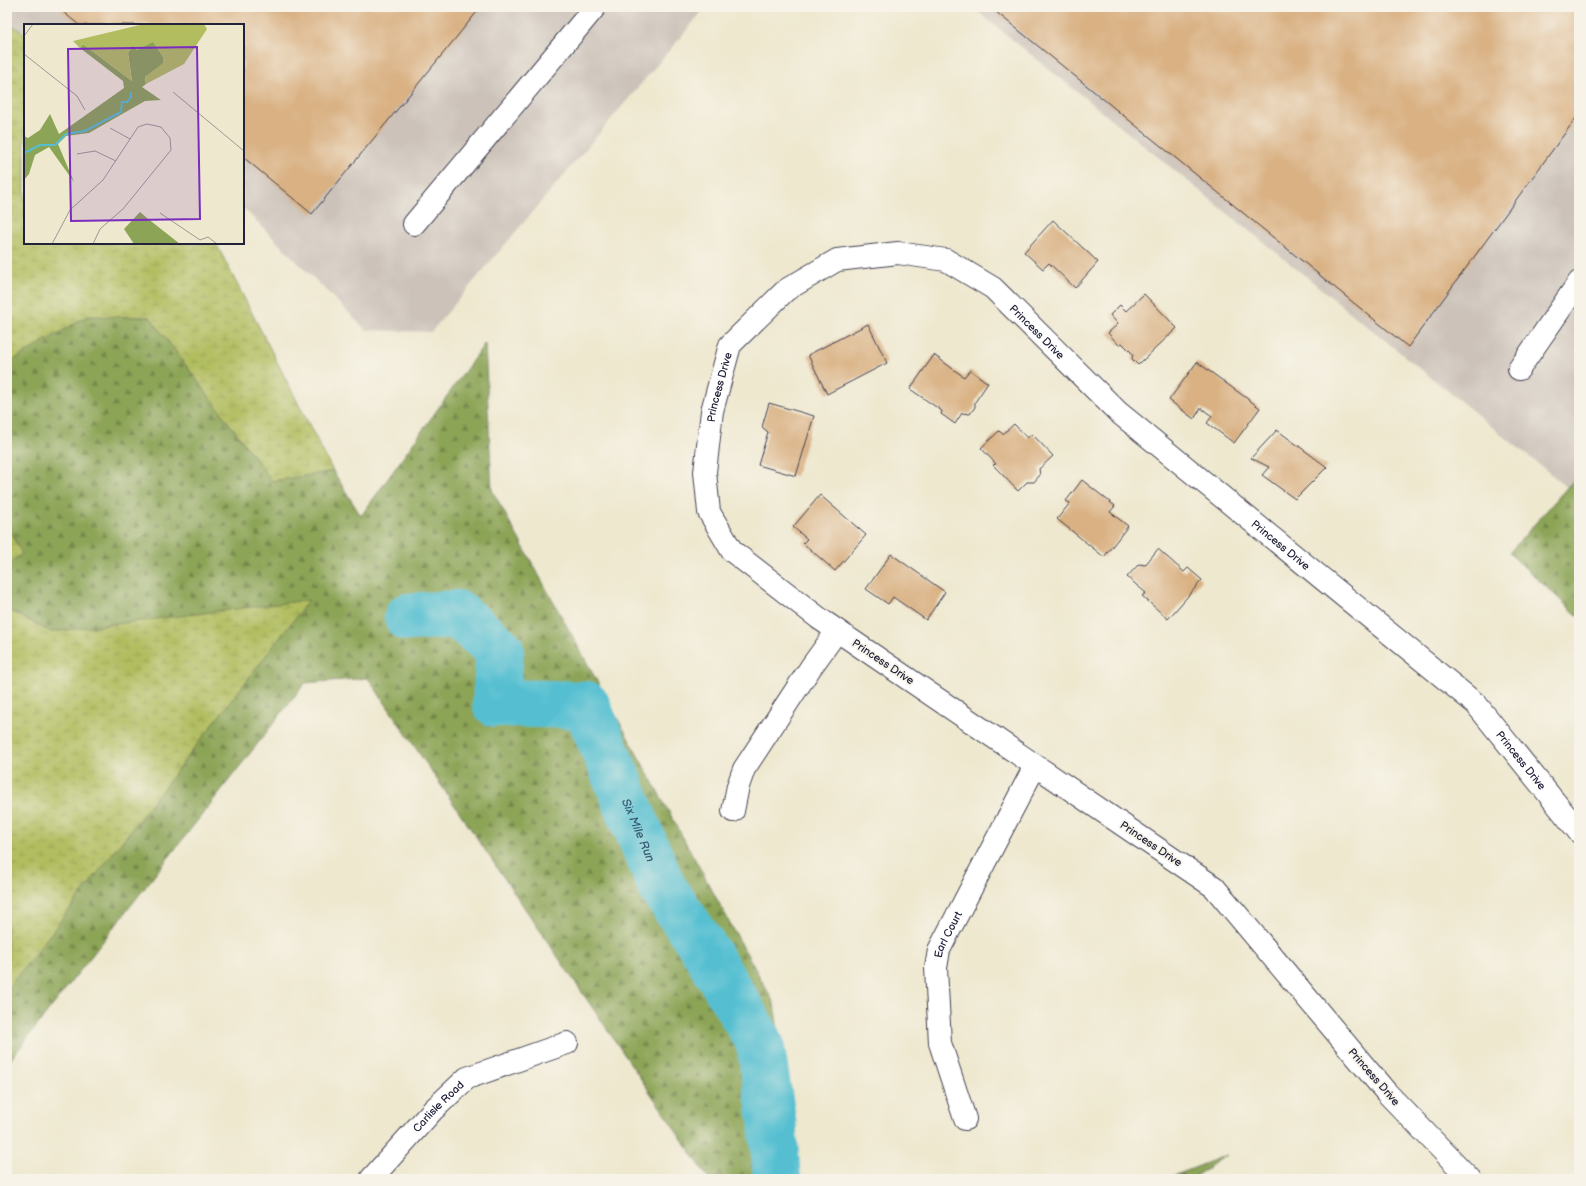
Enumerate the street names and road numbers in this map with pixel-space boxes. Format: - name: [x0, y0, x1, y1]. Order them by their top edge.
- street label: Princess Drive: [1007, 302, 1068, 362]
- street label: Princess Drive: [704, 350, 734, 423]
- street label: Princess Drive: [1249, 517, 1313, 573]
- street label: Princess Drive: [850, 637, 917, 688]
- street label: Princess Drive: [1494, 728, 1549, 793]
- street label: Princess Drive: [1118, 819, 1185, 870]
- street label: Earl Court: [931, 908, 965, 959]
- street label: Princess Drive: [1346, 1046, 1403, 1109]
- street label: Carlisle Road: [410, 1078, 466, 1135]

